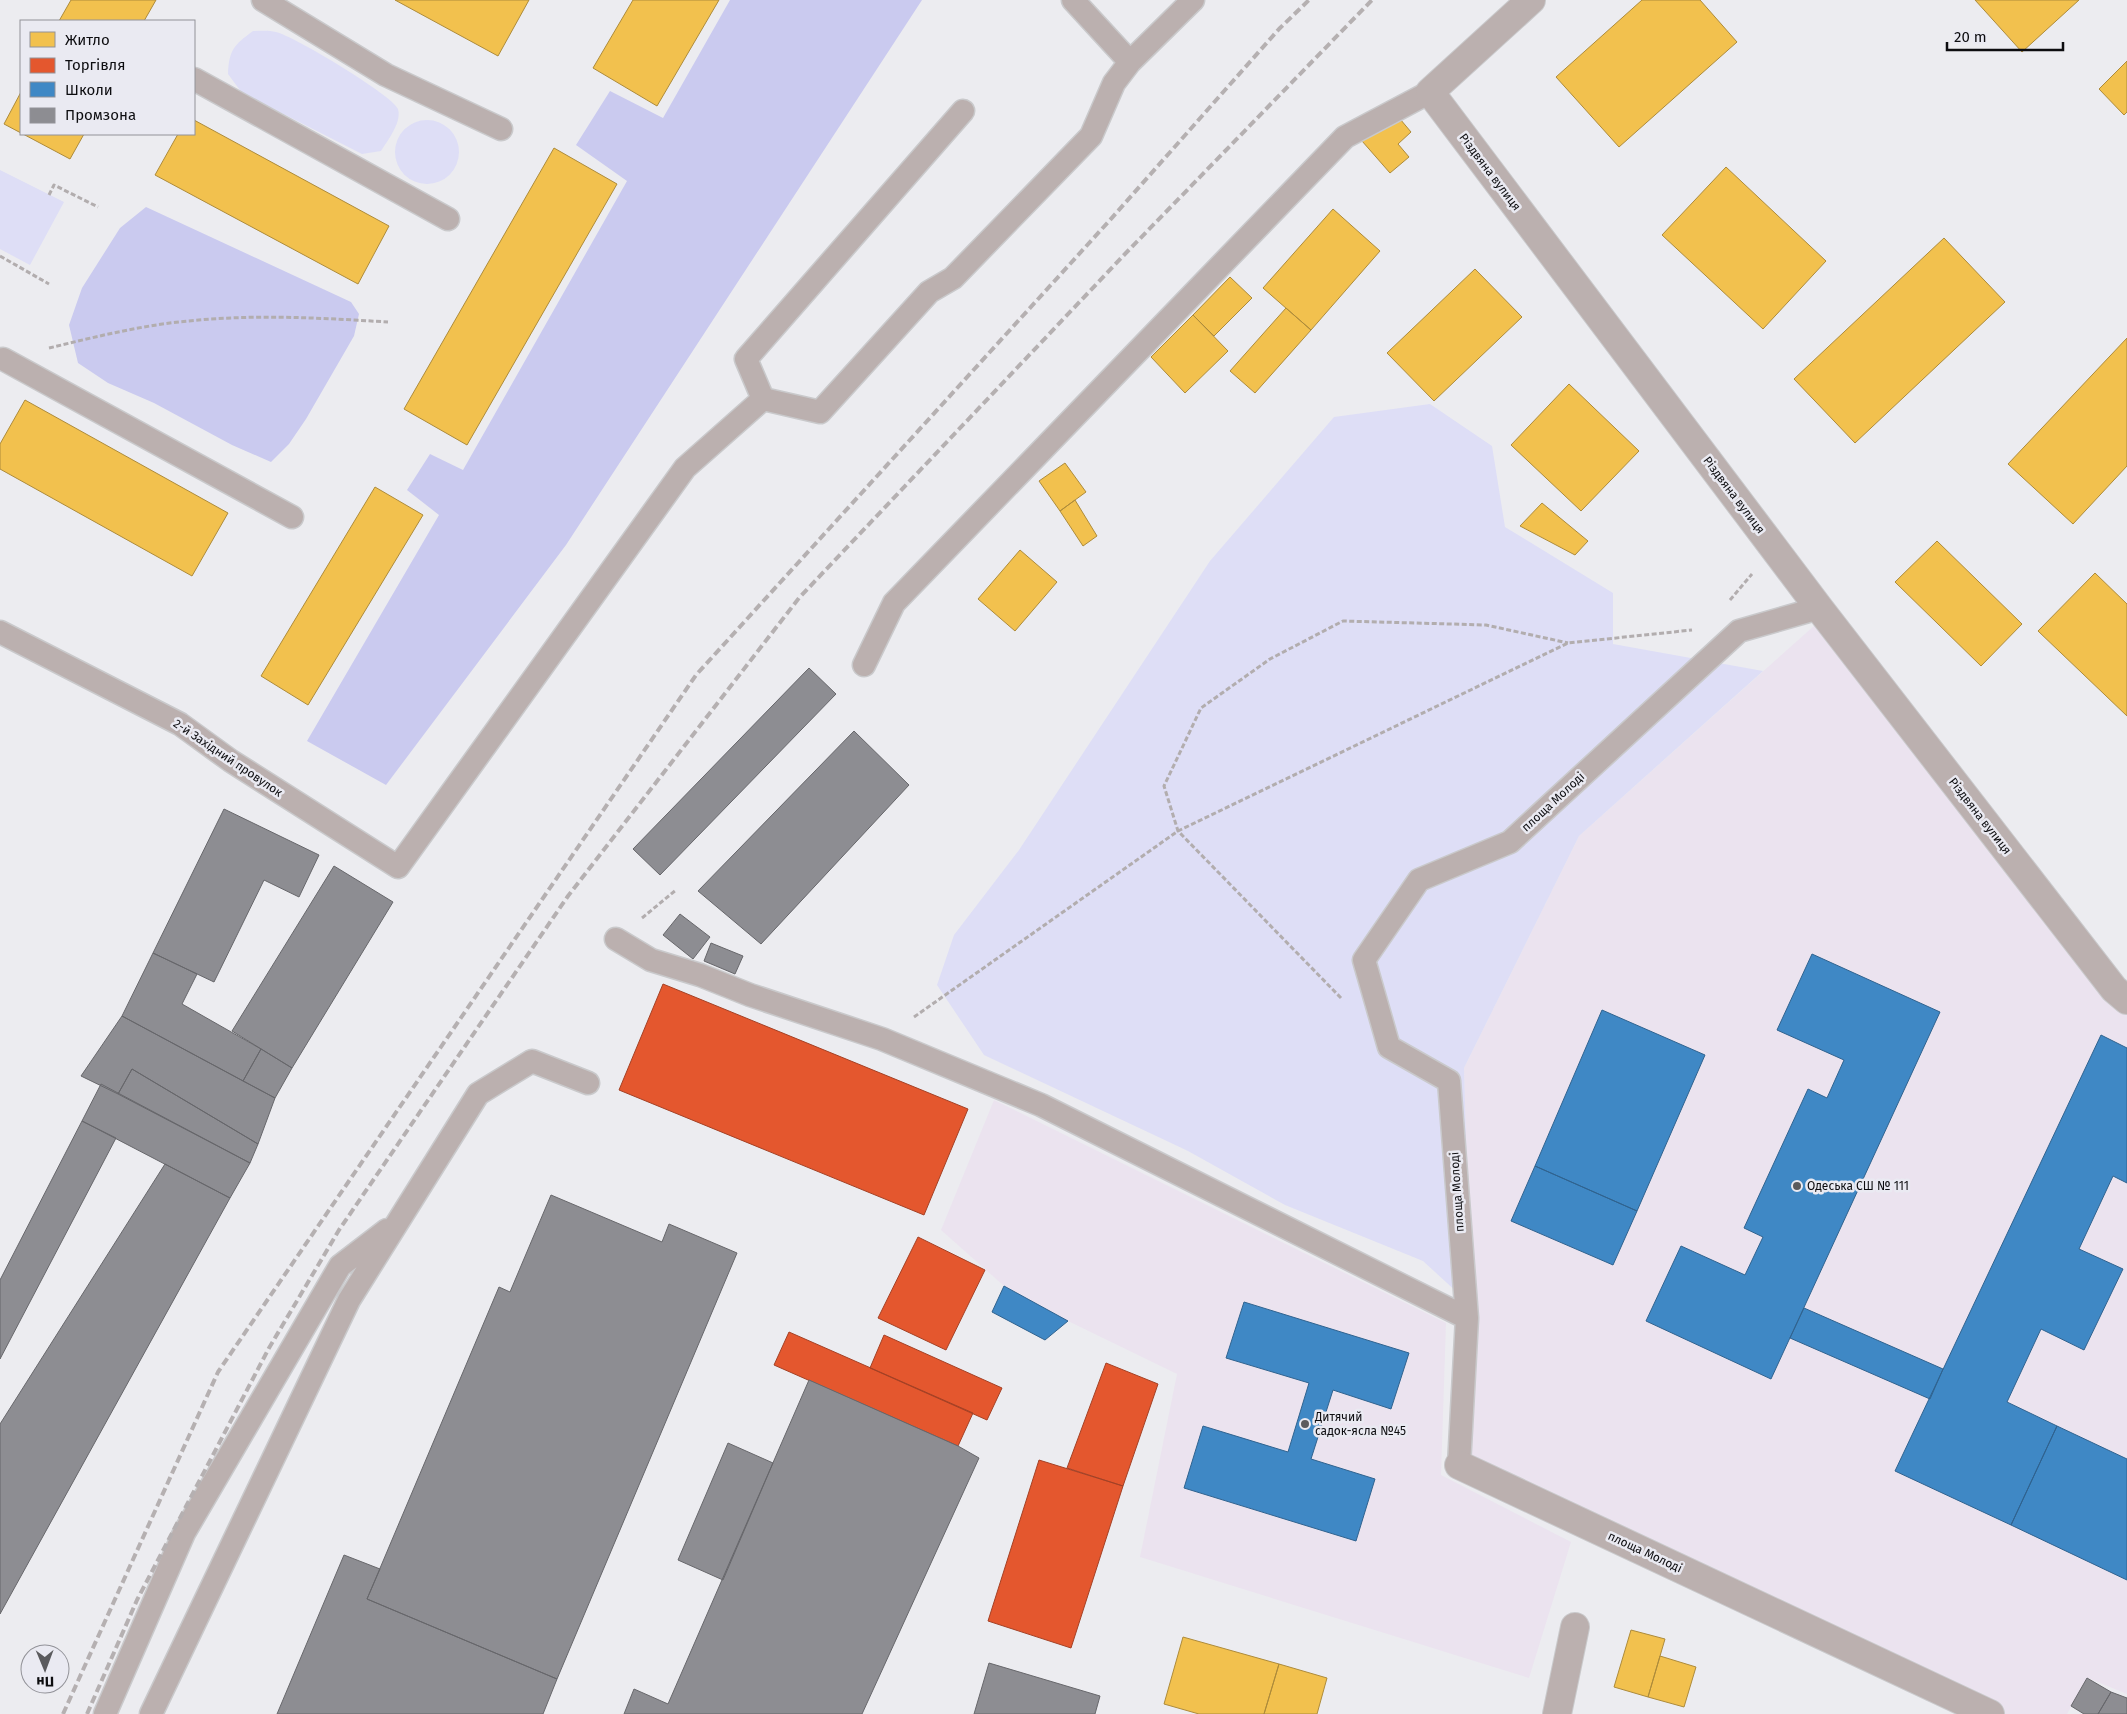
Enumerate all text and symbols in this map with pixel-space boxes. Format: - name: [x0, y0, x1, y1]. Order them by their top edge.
- legend: [20, 20, 195, 135]
- scale bar: [1947, 20, 2063, 52]
- text: 20 m: [1954, 28, 1987, 46]
- text: Житло: [65, 31, 110, 49]
- text: Торгівля: [65, 56, 125, 74]
- text: Школи: [65, 81, 113, 99]
- text: Промзона: [65, 106, 136, 124]
- street label: Різдвяна вулиця: [1456, 131, 1524, 213]
- street label: Різдвяна вулиця: [1700, 454, 1768, 536]
- street label: 2-й Західний провулок: [171, 716, 286, 800]
- street label: площа Молоді: [1519, 769, 1587, 835]
- street label: Різдвяна вулиця: [1946, 775, 2014, 857]
- street label: площа Молоді: [1447, 1151, 1467, 1233]
- place label: Одеська СШ № 111: [1807, 1179, 1909, 1193]
- marker: Одеська СШ № 111: [1791, 1180, 1803, 1192]
- place label: Дитячий садок-ясла №45: [1314, 1410, 1406, 1438]
- marker: Дитячий садок-ясла №45: [1299, 1418, 1311, 1430]
- street label: площа Молоді: [1606, 1529, 1684, 1575]
- north arrow: [20, 1644, 70, 1694]
- text: Пн: [36, 1673, 54, 1690]

